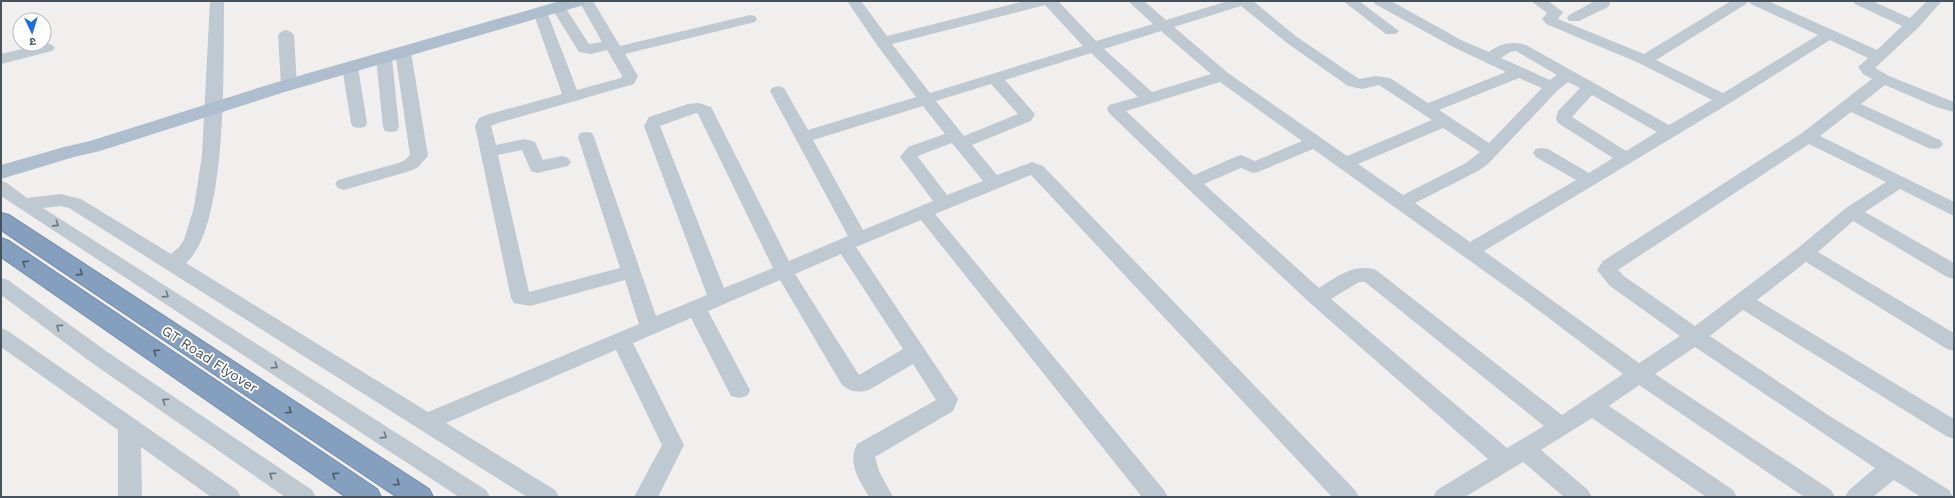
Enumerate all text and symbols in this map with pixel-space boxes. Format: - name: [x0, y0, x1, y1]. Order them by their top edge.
- north arrow: [12, 12, 52, 52]
- text: उ: [28, 35, 36, 48]
- one-way arrow: [52, 220, 59, 227]
- one-way arrow: [23, 261, 30, 268]
- one-way arrow: [76, 268, 83, 276]
- one-way arrow: [161, 290, 168, 297]
- street label: GT Road Flyover: [159, 322, 261, 396]
- one-way arrow: [56, 325, 63, 332]
- one-way arrow: [153, 349, 160, 357]
- one-way arrow: [271, 361, 278, 368]
- one-way arrow: [162, 399, 169, 406]
- one-way arrow: [285, 406, 292, 414]
- one-way arrow: [380, 431, 387, 439]
- one-way arrow: [269, 472, 276, 480]
- one-way arrow: [332, 472, 339, 480]
- one-way arrow: [393, 478, 400, 486]

